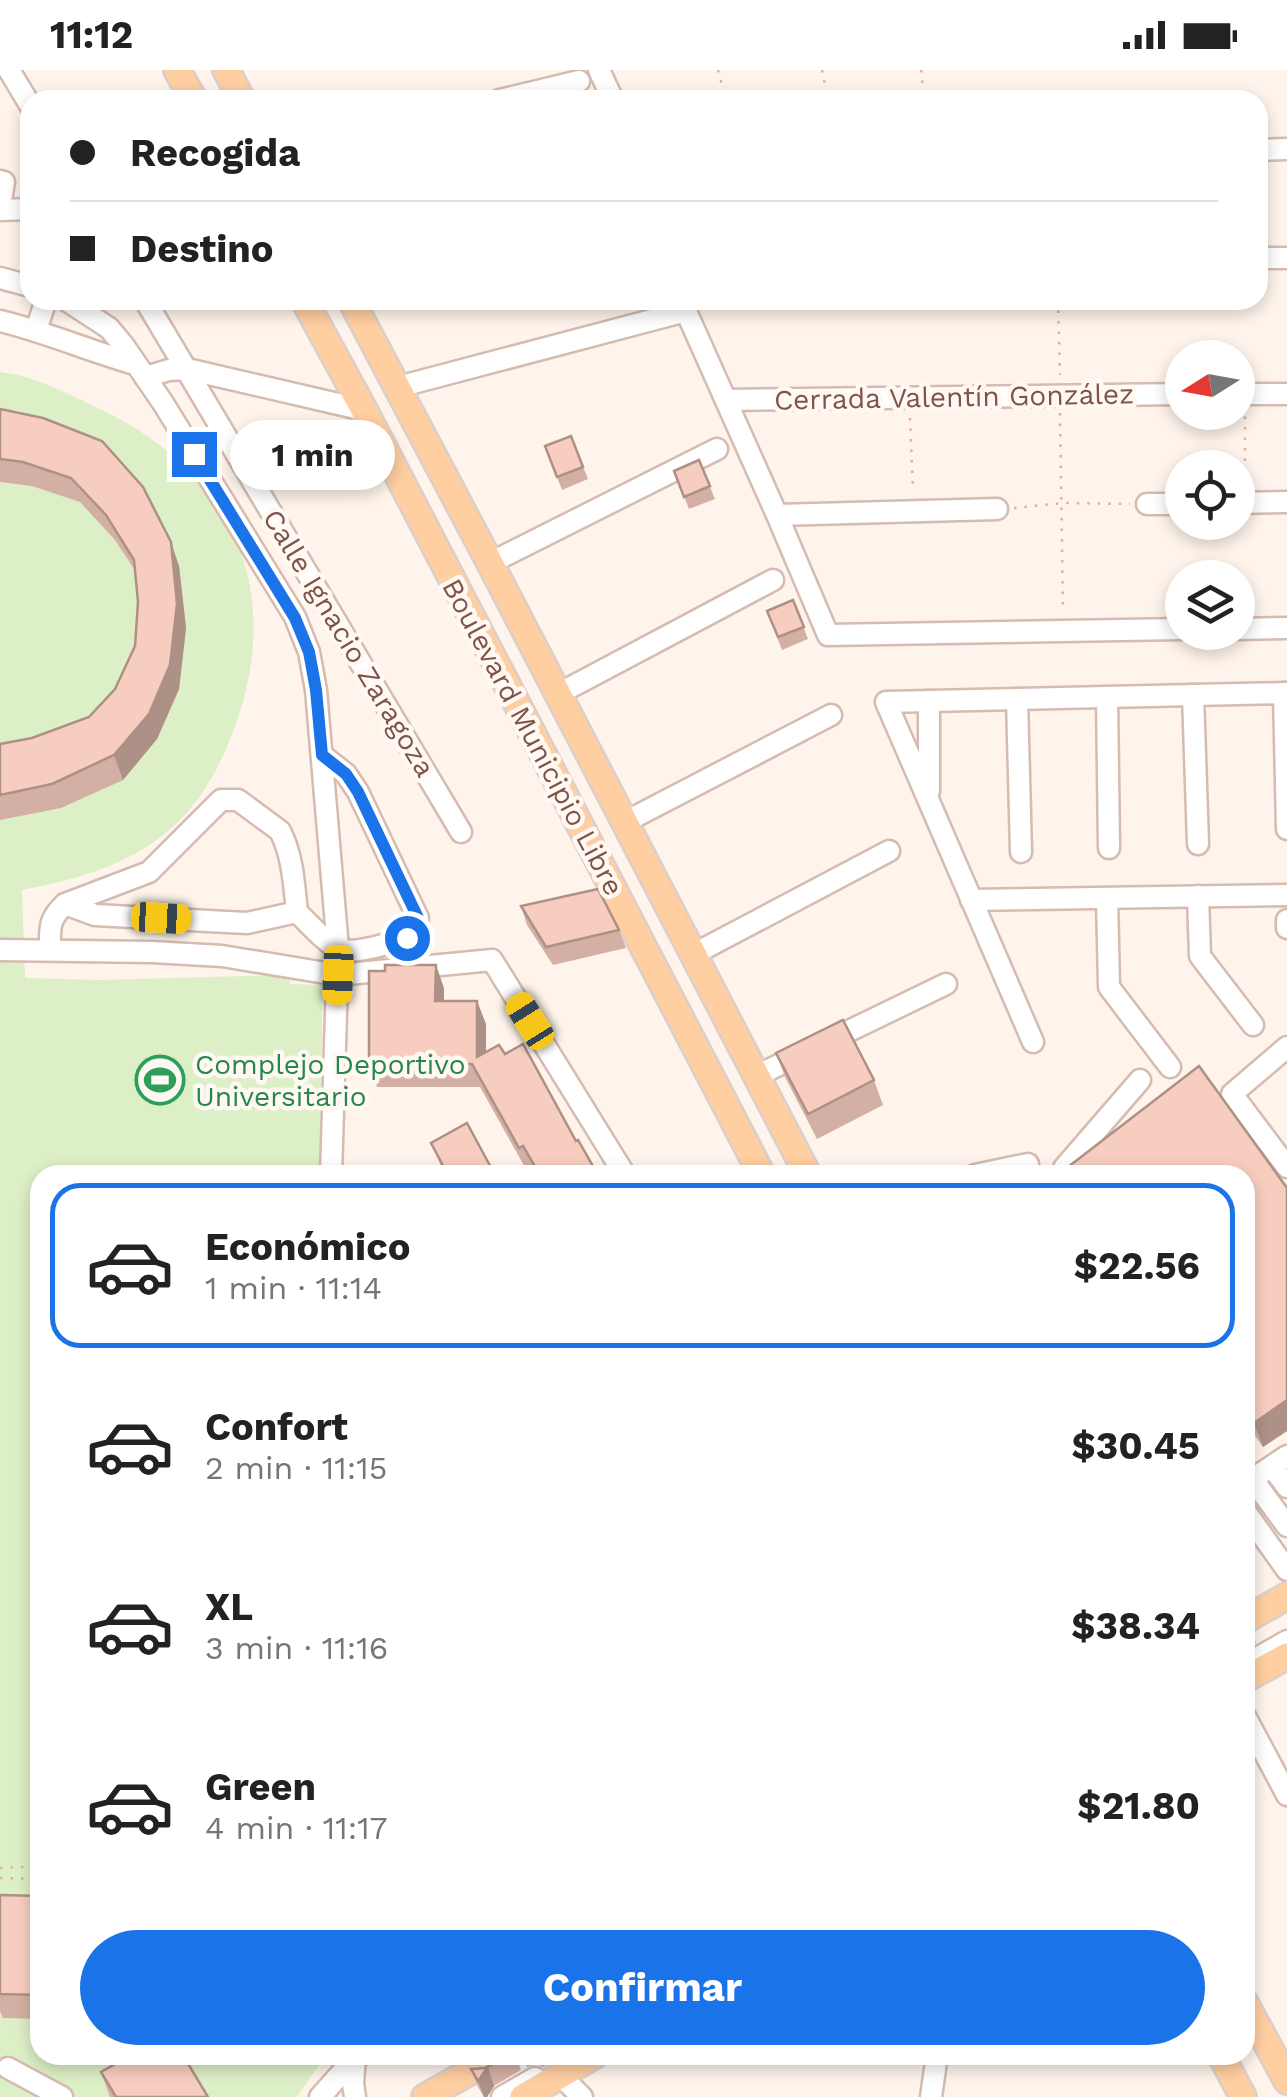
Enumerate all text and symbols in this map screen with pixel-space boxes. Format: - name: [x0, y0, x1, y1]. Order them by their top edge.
- text: 11:12: [50, 13, 133, 57]
- text: Recogida: [130, 131, 300, 175]
- text: Destino: [130, 227, 274, 271]
- north arrow: [1165, 340, 1255, 430]
- map controls: [1165, 340, 1255, 650]
- street label: Cerrada Valentín González: [774, 377, 1134, 417]
- callout: 1 min: [229, 419, 394, 489]
- route end: [172, 432, 217, 477]
- text: 1 min: [271, 436, 354, 474]
- button: locate: [1165, 450, 1255, 540]
- street label: Calle Ignacio Zaragoza: [256, 503, 442, 783]
- button: layers: [1165, 560, 1255, 650]
- street label: Boulevard Municipio Libre: [435, 573, 631, 901]
- car: [130, 901, 192, 935]
- route start: [385, 916, 430, 961]
- car: [322, 944, 354, 1006]
- car: [501, 988, 559, 1054]
- place label: Complejo Deportivo Universitario: [195, 1048, 466, 1113]
- sports icon: Complejo Deportivo Universitario: [134, 1054, 186, 1106]
- icon: car: [85, 1221, 175, 1311]
- text: Económico: [205, 1225, 410, 1269]
- text: $22.56: [1074, 1244, 1200, 1288]
- text: 1 min · 11:14: [205, 1269, 382, 1307]
- icon: car: [85, 1401, 175, 1491]
- text: Confort: [205, 1405, 348, 1449]
- text: $30.45: [1071, 1424, 1200, 1468]
- text: 2 min · 11:15: [205, 1449, 387, 1487]
- icon: car: [85, 1581, 175, 1671]
- text: XL: [205, 1585, 253, 1629]
- text: $38.34: [1071, 1604, 1200, 1648]
- text: 3 min · 11:16: [205, 1629, 388, 1667]
- icon: car: [85, 1761, 175, 1851]
- text: Green: [205, 1765, 316, 1809]
- text: $21.80: [1077, 1784, 1200, 1828]
- text: 4 min · 11:17: [205, 1809, 388, 1847]
- button: Confirmar: [80, 1930, 1205, 2045]

